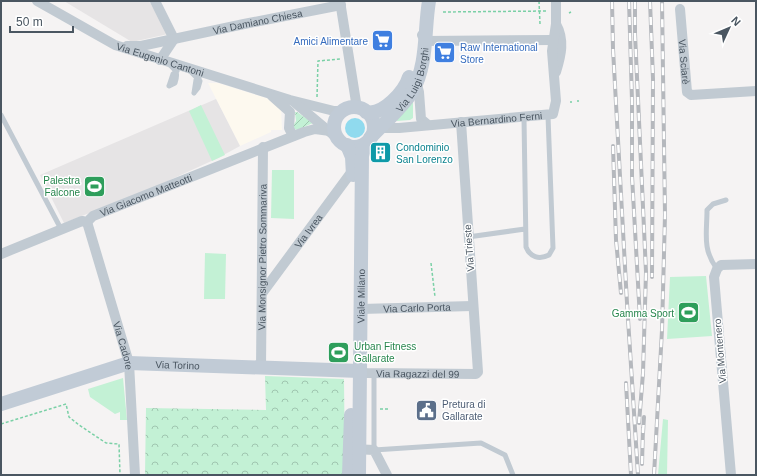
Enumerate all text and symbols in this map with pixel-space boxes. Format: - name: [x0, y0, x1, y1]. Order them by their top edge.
- street label: Via Damiano Chiesa: [212, 7, 304, 36]
- scale bar: [10, 8, 73, 34]
- north arrow: [709, 8, 749, 48]
- text: N: [729, 14, 743, 28]
- text: 50 m: [16, 15, 43, 29]
- supermarket icon: Amici Alimentare: [370, 28, 396, 54]
- place label: Amici Alimentare: [294, 36, 368, 47]
- street label: Via Sciarè: [677, 39, 692, 85]
- street label: Via Eugenio Cantoni: [115, 40, 205, 78]
- supermarket icon: Raw International Store: [432, 40, 458, 66]
- place label: Raw International Store: [460, 42, 538, 65]
- street label: Via Luigi Borghi: [393, 47, 430, 114]
- street label: Via Bernardino Ferni: [450, 110, 543, 129]
- building icon: Condominio San Lorenzo: [368, 140, 394, 166]
- place label: Condominio San Lorenzo: [396, 142, 453, 165]
- street label: Via Giacomo Matteotti: [98, 172, 194, 218]
- sports icon: Palestra Falcone: [82, 173, 108, 199]
- place label: Palestra Falcone: [43, 175, 80, 198]
- street label: Via Monsignor Pietro Sommariva: [256, 183, 268, 330]
- street label: Via Ivrea: [292, 211, 324, 250]
- street label: Via Trieste: [462, 224, 476, 272]
- street label: Viale Milano: [355, 268, 366, 323]
- sports icon: Gamma Sport: [676, 300, 702, 326]
- street label: Via Carlo Porta: [383, 301, 451, 314]
- place label: Gamma Sport: [612, 308, 674, 319]
- street label: Via Montenero: [712, 318, 728, 384]
- street label: Via Cadore: [111, 320, 135, 371]
- sports icon: Urban Fitness Gallarate: [325, 339, 351, 365]
- place label: Urban Fitness Gallarate: [354, 341, 416, 364]
- street label: Via Torino: [155, 358, 200, 371]
- street label: Via Ragazzi del 99: [376, 368, 460, 379]
- public building icon: Pretura di Gallarate: [413, 397, 439, 423]
- place label: Pretura di Gallarate: [442, 399, 485, 422]

